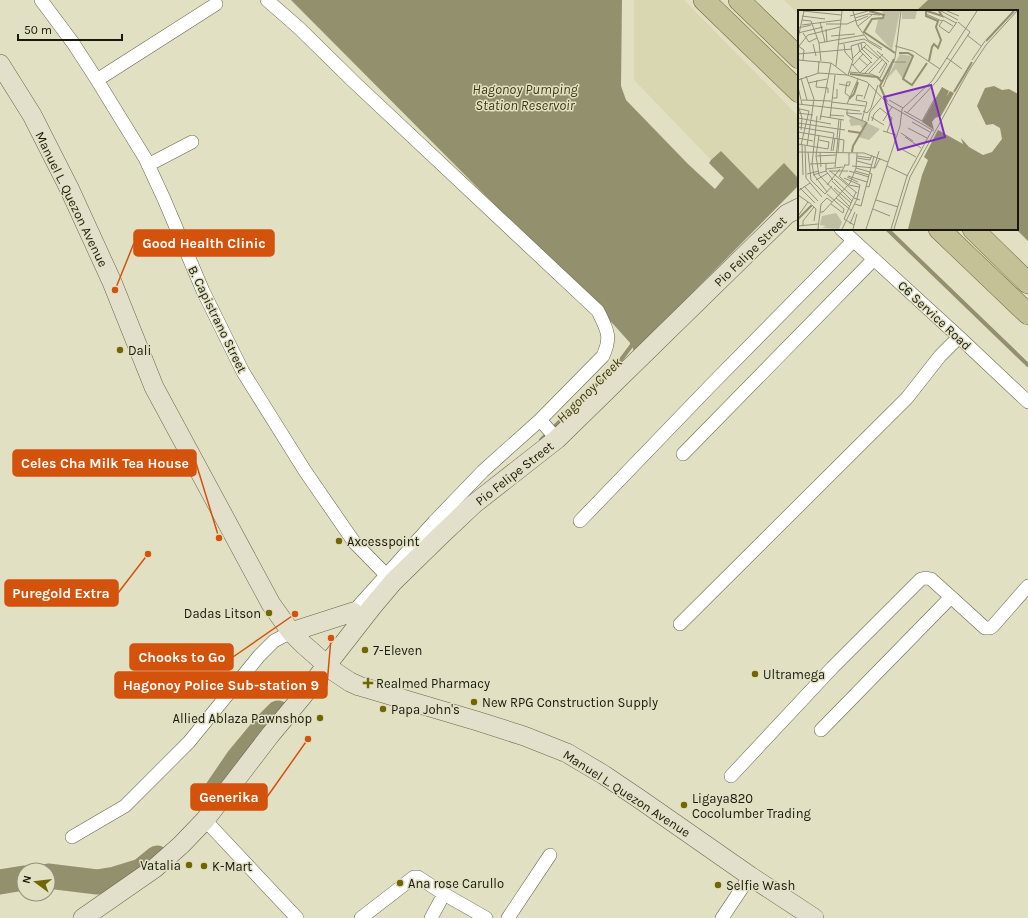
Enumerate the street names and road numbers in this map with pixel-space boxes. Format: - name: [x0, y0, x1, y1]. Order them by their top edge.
- street label: Manuel L. Quezon Avenue: [32, 129, 111, 270]
- street label: Pio Felipe Street: [711, 213, 790, 290]
- street label: B. Capistrano Street: [185, 263, 250, 375]
- street label: C6 Service Road: [895, 278, 974, 353]
- street label: Pio Felipe Street: [472, 438, 556, 509]
- street label: Manuel L. Quezon Avenue: [560, 747, 693, 840]

